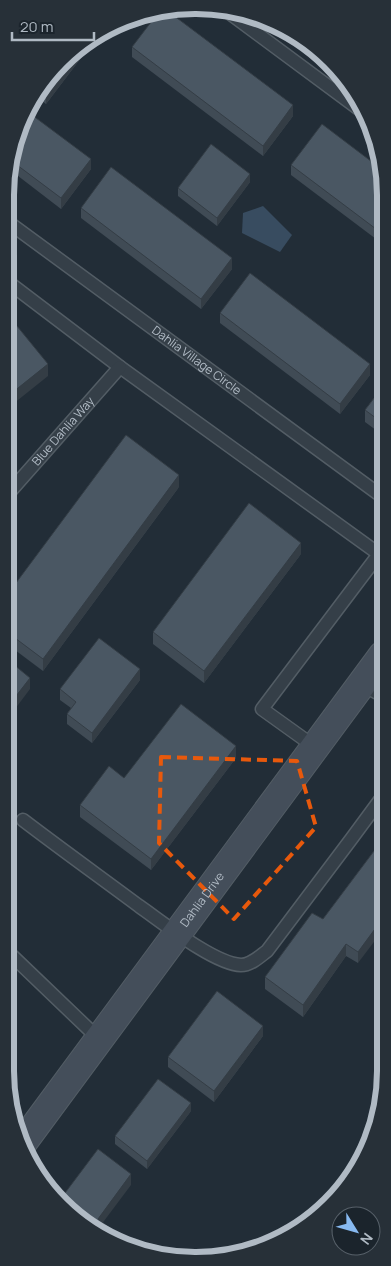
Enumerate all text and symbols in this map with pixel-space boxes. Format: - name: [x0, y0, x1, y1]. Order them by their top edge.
- scale bar: [12, 10, 95, 42]
- text: 20 m: [20, 16, 53, 37]
- street label: Dahlia Village Circle: [149, 322, 245, 399]
- street label: Blue Dahlia Way: [28, 392, 98, 469]
- street label: Dahlia Drive: [176, 868, 228, 930]
- north arrow: [331, 1206, 381, 1256]
- text: N: [356, 1229, 377, 1249]

